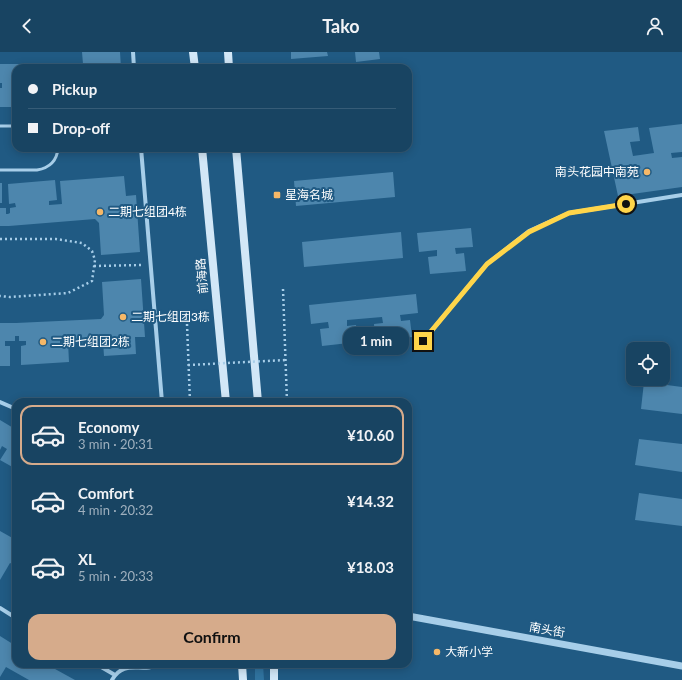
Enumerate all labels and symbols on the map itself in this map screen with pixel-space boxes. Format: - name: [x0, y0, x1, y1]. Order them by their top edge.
- place label: 南头花园中南苑: [555, 164, 639, 179]
- marker: 南头花园中南苑: [642, 167, 652, 177]
- place label: 星海名城: [285, 187, 333, 202]
- marker: 星海名城: [272, 190, 282, 200]
- route start: [617, 195, 635, 213]
- place label: 二期七组团4栋: [108, 204, 187, 219]
- marker: 二期七组团4栋: [95, 207, 105, 217]
- street label: 前海路: [192, 257, 211, 295]
- place label: 二期七组团3栋: [131, 309, 210, 324]
- marker: 二期七组团3栋: [118, 312, 128, 322]
- callout: 1 min: [343, 327, 409, 355]
- route end: [414, 332, 432, 350]
- place label: 二期七组团2栋: [51, 334, 130, 349]
- marker: 二期七组团2栋: [38, 337, 48, 347]
- street label: 南头街: [528, 619, 566, 640]
- place label: 大新小学: [445, 644, 493, 659]
- marker: 大新小学: [432, 647, 442, 657]

